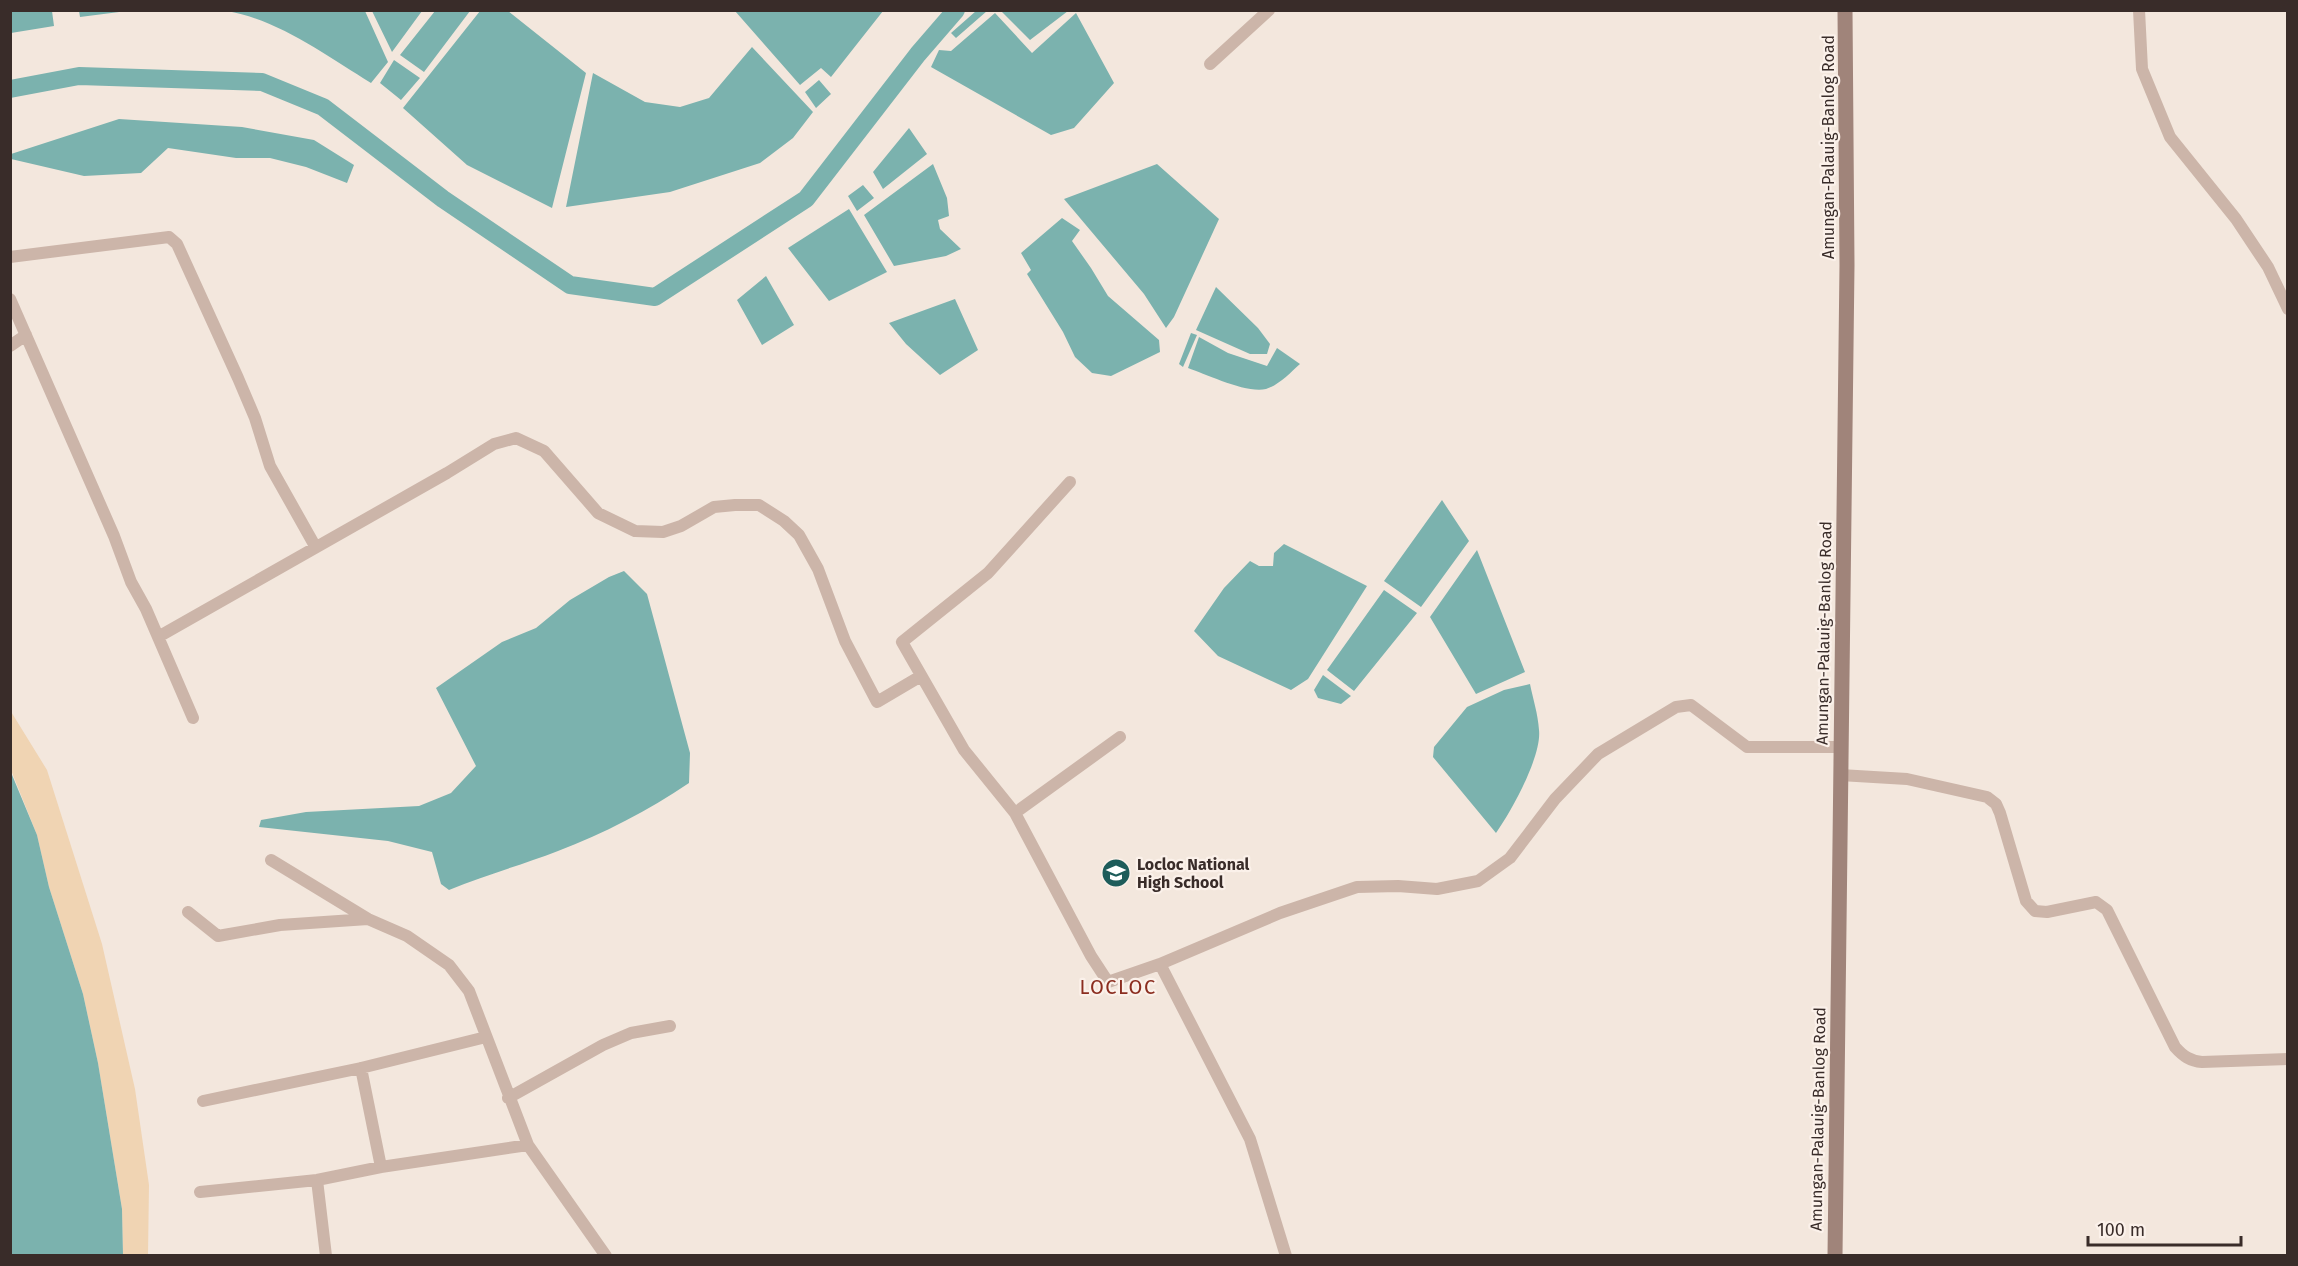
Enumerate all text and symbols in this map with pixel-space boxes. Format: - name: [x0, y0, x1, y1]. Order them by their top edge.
- street label: Amungan-Palauig-Banlog Road: [1819, 35, 1838, 259]
- street label: Amungan-Palauig-Banlog Road: [1813, 521, 1835, 745]
- place label: Locloc National High School: [1137, 855, 1250, 892]
- school or university icon: Locloc National High School: [1100, 857, 1132, 889]
- district label: LOCLOC: [1079, 975, 1157, 999]
- street label: Amungan-Palauig-Banlog Road: [1807, 1007, 1829, 1231]
- scale bar: [2088, 1209, 2241, 1247]
- text: 100 m: [2097, 1219, 2145, 1241]

